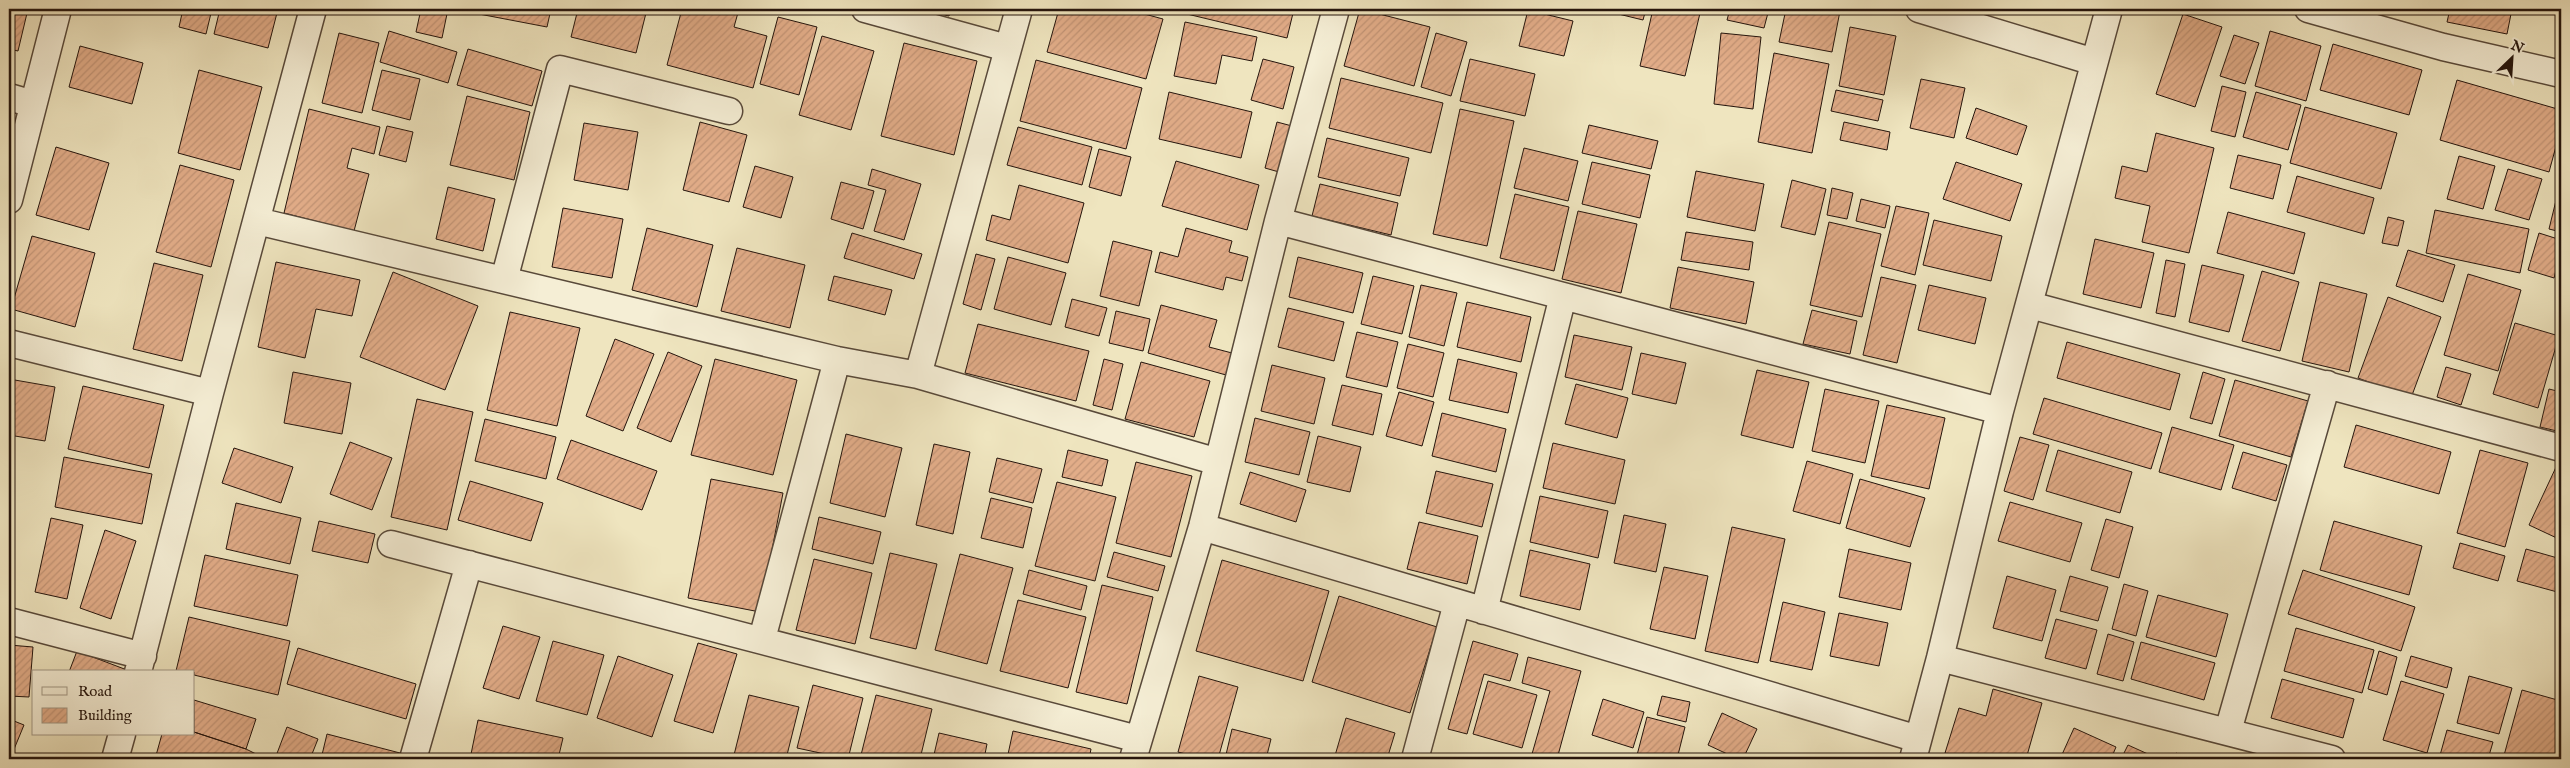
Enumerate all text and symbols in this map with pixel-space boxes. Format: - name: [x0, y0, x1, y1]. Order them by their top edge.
- north arrow: [2488, 32, 2538, 82]
- text: N: [2507, 36, 2526, 58]
- legend: [32, 670, 195, 736]
- text: Road: [78, 682, 113, 701]
- text: Building: [78, 706, 133, 725]

